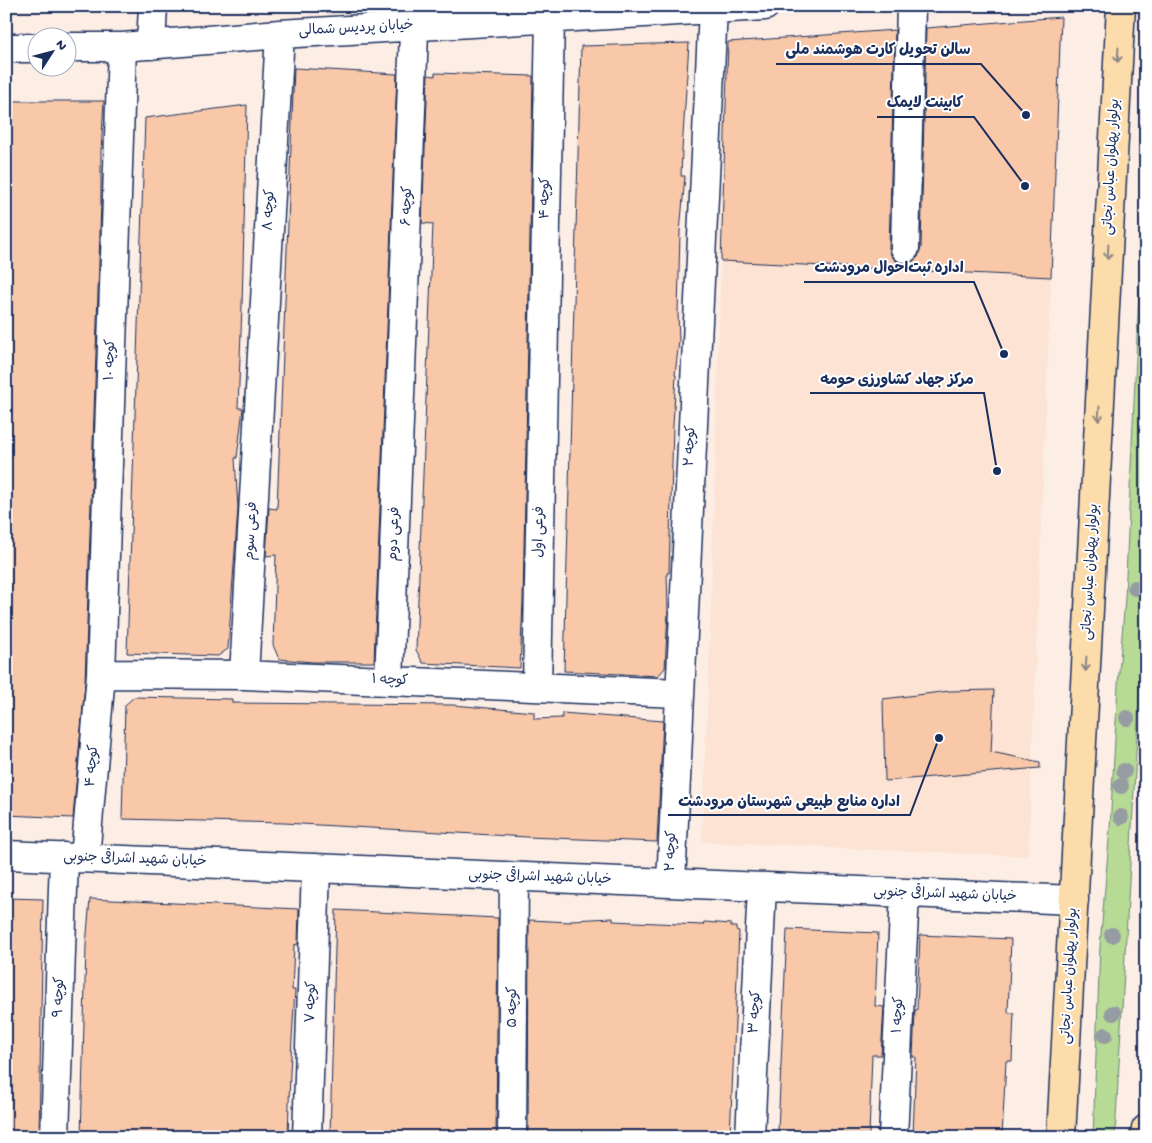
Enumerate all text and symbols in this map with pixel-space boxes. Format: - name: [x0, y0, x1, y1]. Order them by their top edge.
- street label: خیابان پردیس شمالی: [298, 17, 414, 41]
- north arrow: [28, 28, 78, 78]
- callout: سالن تحویل کارت هوشمند ملی: [776, 34, 981, 64]
- text: N: [51, 37, 70, 55]
- text: سالن تحویل کارت هوشمند ملی: [785, 42, 971, 60]
- one-way arrow: [1113, 47, 1122, 63]
- callout: کابینت لایمک: [877, 87, 974, 117]
- text: کابینت لایمک: [887, 95, 964, 113]
- street label: بولوار پهلوان عباس نجاتی: [1100, 98, 1124, 236]
- street label: کوچه ۴: [537, 177, 555, 219]
- street label: کوچه ۶: [399, 186, 417, 226]
- street label: کوچه ۸: [260, 189, 280, 231]
- one-way arrow: [1103, 244, 1112, 260]
- callout: اداره ثبت‌احوال مرودشت: [804, 252, 974, 282]
- text: اداره ثبت‌احوال مرودشت: [814, 260, 964, 278]
- street label: کوچه ۱۰: [102, 339, 120, 381]
- callout: مرکز جهاد کشاورزی حومه: [810, 363, 984, 393]
- text: مرکز جهاد کشاورزی حومه: [820, 372, 974, 390]
- one-way arrow: [1095, 406, 1104, 422]
- street label: کوچه ۲: [681, 425, 701, 467]
- street label: فرعی سوم: [242, 501, 263, 561]
- street label: بولوار پهلوان عباس نجاتی: [1079, 503, 1103, 641]
- street label: فرعی دوم: [386, 506, 404, 562]
- street label: فرعی اول: [531, 506, 549, 558]
- one-way arrow: [1082, 656, 1091, 672]
- street label: کوچه ۱: [371, 672, 409, 690]
- street label: کوچه ۴: [83, 744, 103, 788]
- callout: اداره منابع طبیعی شهرستان مرودشت: [668, 785, 910, 815]
- text: اداره منابع طبیعی شهرستان مرودشت: [678, 794, 900, 812]
- street label: کوچه ۲: [663, 830, 681, 872]
- street label: خیابان شهید اشراقی جنوبی: [63, 847, 207, 871]
- street label: خیابان شهید اشراقی جنوبی: [468, 865, 612, 889]
- street label: خیابان شهید اشراقی جنوبی: [873, 882, 1017, 906]
- street label: بولوار پهلوان عباس نجاتی: [1058, 907, 1082, 1045]
- street label: کوچه ۹: [51, 976, 69, 1018]
- street label: کوچه ۷: [303, 981, 321, 1023]
- street label: کوچه ۵: [505, 986, 522, 1028]
- street label: کوچه ۳: [746, 990, 766, 1034]
- street label: کوچه ۱: [890, 996, 908, 1034]

